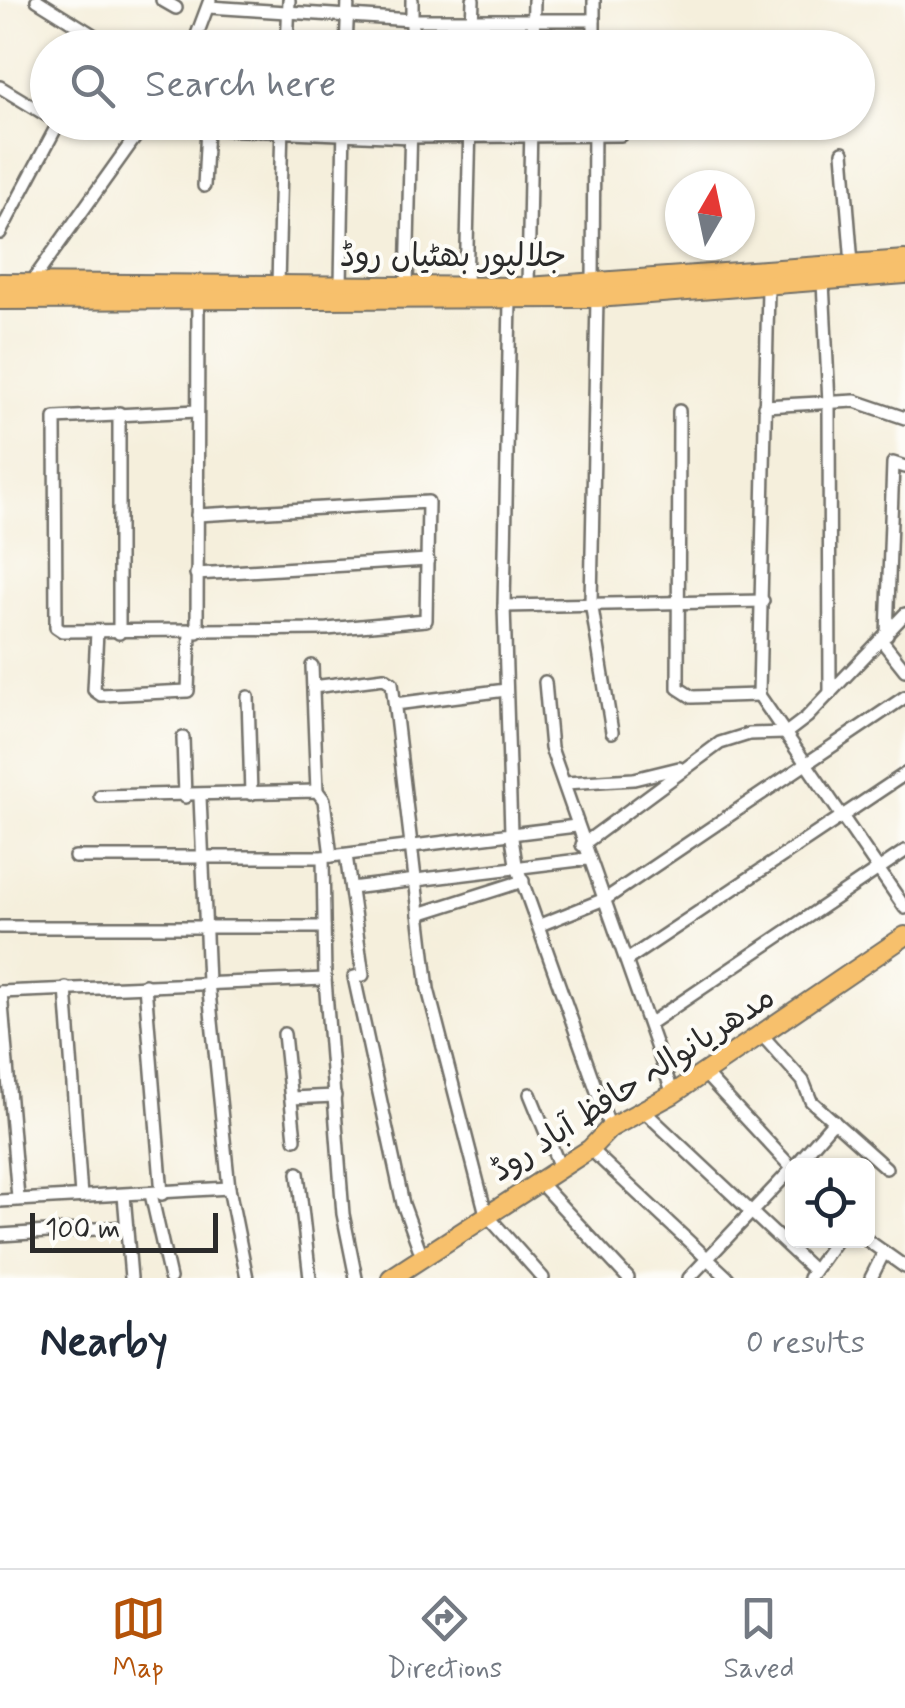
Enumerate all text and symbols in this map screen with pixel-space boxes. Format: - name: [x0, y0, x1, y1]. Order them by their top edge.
- search box: [30, 30, 875, 140]
- icon: search: [65, 58, 120, 113]
- text: Search here: [145, 61, 336, 110]
- north arrow: [665, 170, 755, 260]
- street label: جلالپور بھٹیاں روڈ: [340, 236, 566, 278]
- street label: مدھریانوالہ حافظ آباد روڈ: [483, 977, 783, 1192]
- map controls: [785, 1158, 875, 1248]
- button: locate: [785, 1158, 875, 1248]
- scale bar: [30, 1208, 218, 1252]
- text: 100 m: [45, 1212, 120, 1249]
- text: Nearby: [40, 1316, 168, 1371]
- text: 0 results: [746, 1322, 865, 1364]
- tab: Map: [111, 1591, 166, 1688]
- tab: Directions: [387, 1591, 502, 1688]
- tab: Saved: [724, 1591, 794, 1688]

